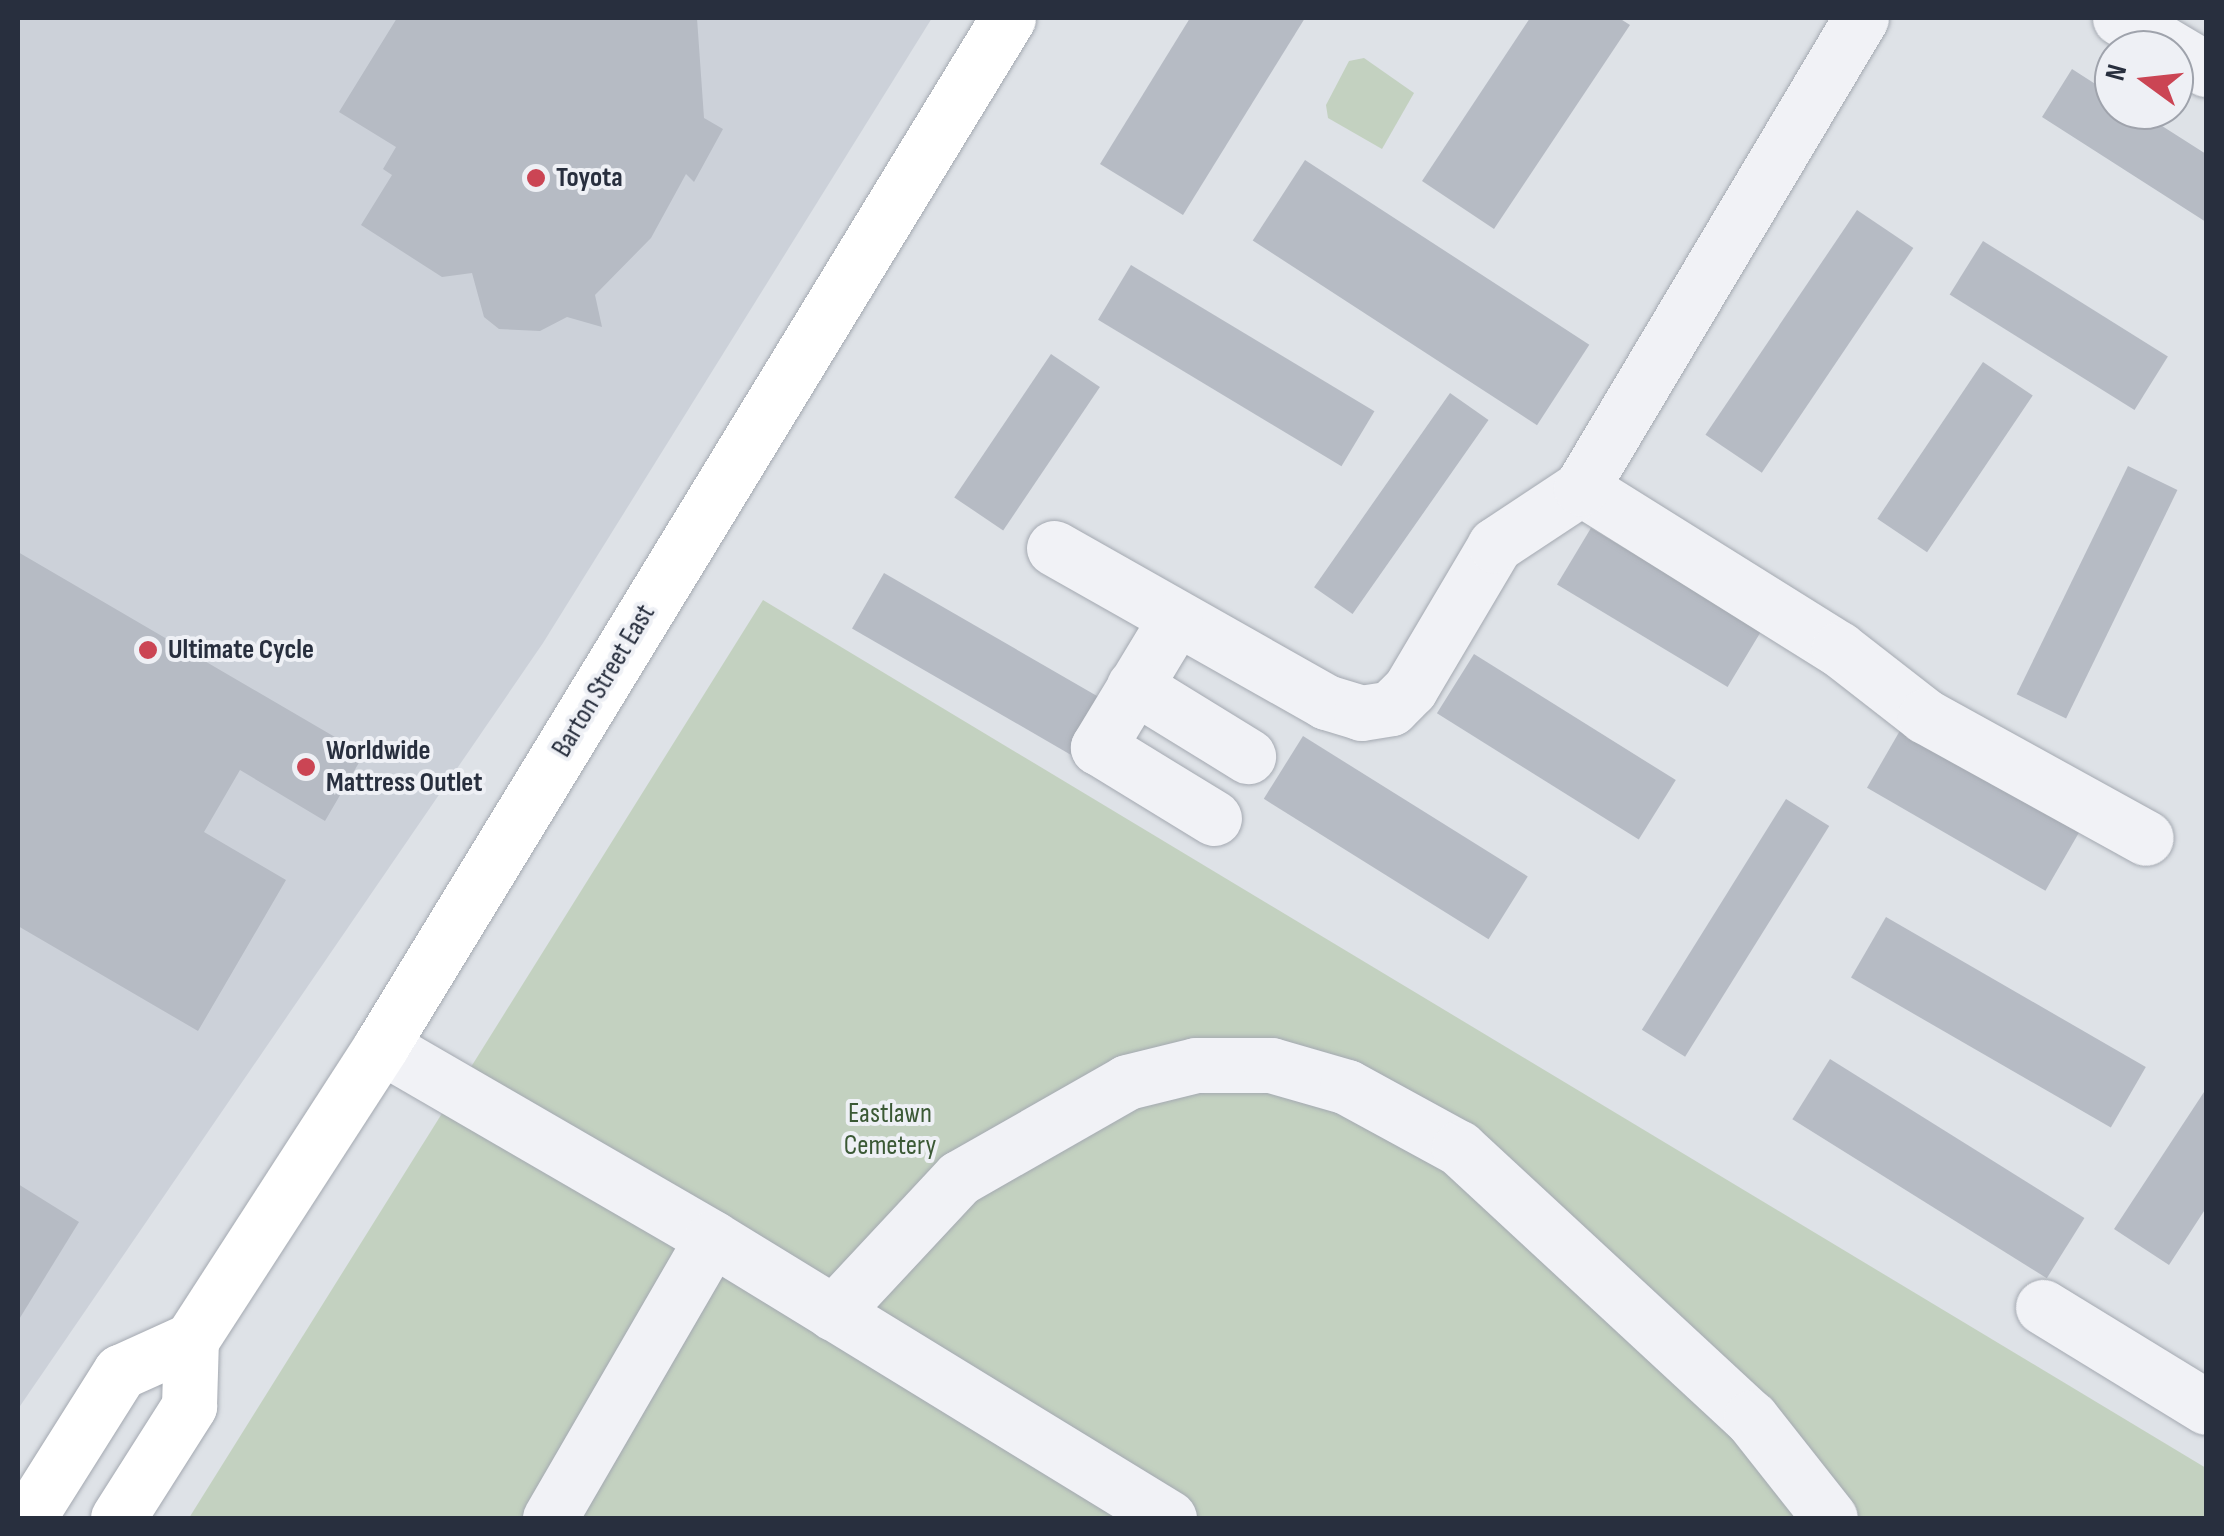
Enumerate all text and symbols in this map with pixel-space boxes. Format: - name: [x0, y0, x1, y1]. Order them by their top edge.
- north arrow: [2094, 30, 2194, 130]
- text: N: [2099, 61, 2134, 84]
- place label: Toyota: [556, 161, 623, 195]
- marker: Toyota: [525, 167, 547, 189]
- street label: Barton Street East: [545, 599, 663, 763]
- place label: Ultimate Cycle: [168, 633, 314, 667]
- marker: Ultimate Cycle: [137, 639, 159, 661]
- place label: Worldwide Mattress Outlet: [326, 734, 482, 800]
- marker: Worldwide Mattress Outlet: [295, 756, 317, 778]
- park label: Eastlawn Cemetery: [844, 1097, 936, 1163]

